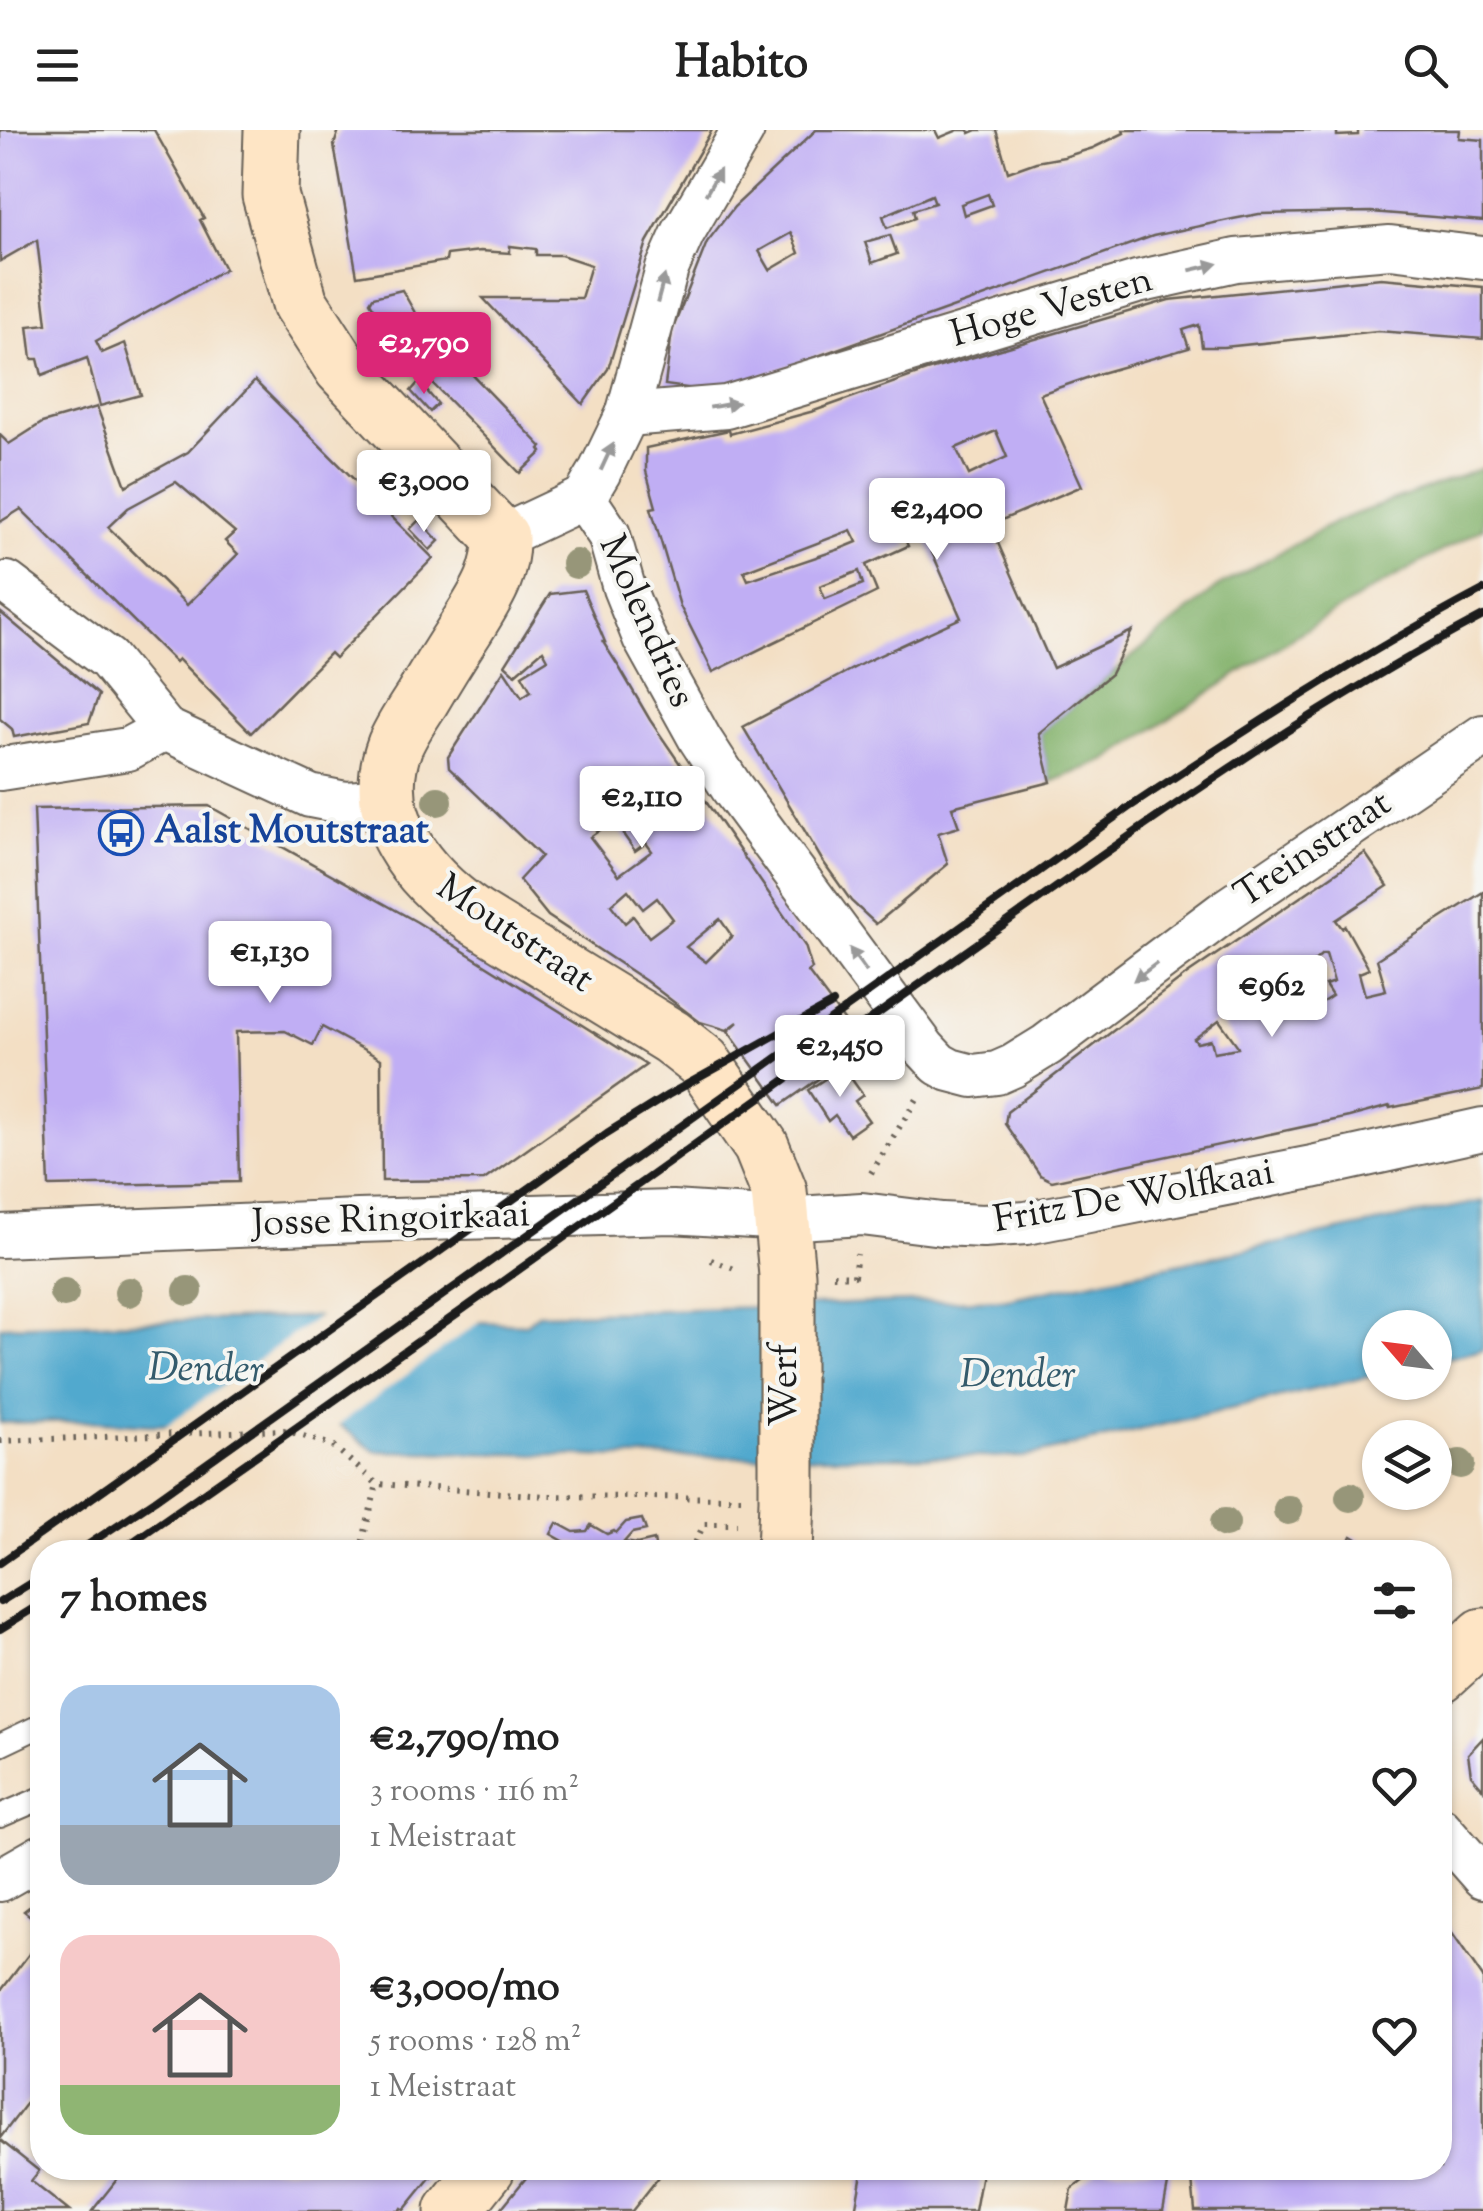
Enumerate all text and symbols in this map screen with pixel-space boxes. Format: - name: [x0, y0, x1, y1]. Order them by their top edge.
- text: Habito: [675, 33, 808, 98]
- icon: menu: [30, 38, 85, 93]
- icon: search: [1398, 38, 1453, 93]
- one-way arrow: [704, 167, 721, 196]
- street label: Hoge Vesten: [945, 254, 1159, 364]
- one-way arrow: [1189, 259, 1220, 274]
- one-way arrow: [654, 273, 670, 304]
- pin: €2,790: [343, 312, 505, 397]
- text: €2,790: [379, 321, 469, 367]
- one-way arrow: [709, 397, 740, 412]
- one-way arrow: [599, 442, 616, 471]
- pin: €3,000: [343, 450, 505, 535]
- text: €3,000: [379, 459, 469, 505]
- pin: €2,400: [856, 478, 1018, 563]
- text: €2,400: [891, 487, 983, 533]
- street label: Molendries: [583, 527, 707, 717]
- pin: €2,110: [561, 766, 723, 851]
- text: €2,110: [602, 775, 682, 821]
- street label: Treinstraat: [1225, 779, 1403, 923]
- place label: Aalst Moutstraat: [154, 806, 429, 860]
- bus stop icon: Aalst Moutstraat: [98, 810, 144, 856]
- street label: Moutstraat: [424, 862, 604, 1008]
- pin: €1,130: [189, 921, 351, 1006]
- text: €1,130: [231, 930, 309, 976]
- one-way arrow: [849, 947, 869, 973]
- pin: €962: [1213, 955, 1331, 1040]
- one-way arrow: [1132, 961, 1158, 981]
- text: €962: [1239, 964, 1305, 1010]
- pin: €2,450: [759, 1015, 921, 1100]
- text: €2,450: [797, 1024, 883, 1070]
- street label: Fritz De Wolfkaai: [990, 1147, 1278, 1249]
- street label: Josse Ringoirkaai: [249, 1189, 531, 1253]
- north arrow: [1362, 1310, 1452, 1400]
- map controls: [1362, 1310, 1452, 1510]
- water label: Dender: [148, 1341, 264, 1401]
- street label: Werf: [760, 1341, 814, 1427]
- water label: Dender: [960, 1349, 1076, 1406]
- button: layers: [1362, 1420, 1452, 1510]
- text: 7 homes: [60, 1570, 208, 1630]
- icon: filters: [1367, 1573, 1422, 1628]
- text: €2,790/mo: [370, 1709, 559, 1769]
- icon: home: [140, 1725, 260, 1845]
- icon: heart: [1367, 1758, 1422, 1813]
- text: 3 rooms · 116 m²: [370, 1769, 579, 1815]
- text: 1 Meistraat: [370, 1815, 516, 1861]
- text: €3,000/mo: [370, 1959, 560, 2019]
- icon: home: [140, 1975, 260, 2095]
- icon: heart: [1367, 2008, 1422, 2063]
- text: 5 rooms · 128 m²: [370, 2019, 581, 2065]
- text: 1 Meistraat: [370, 2065, 516, 2111]

